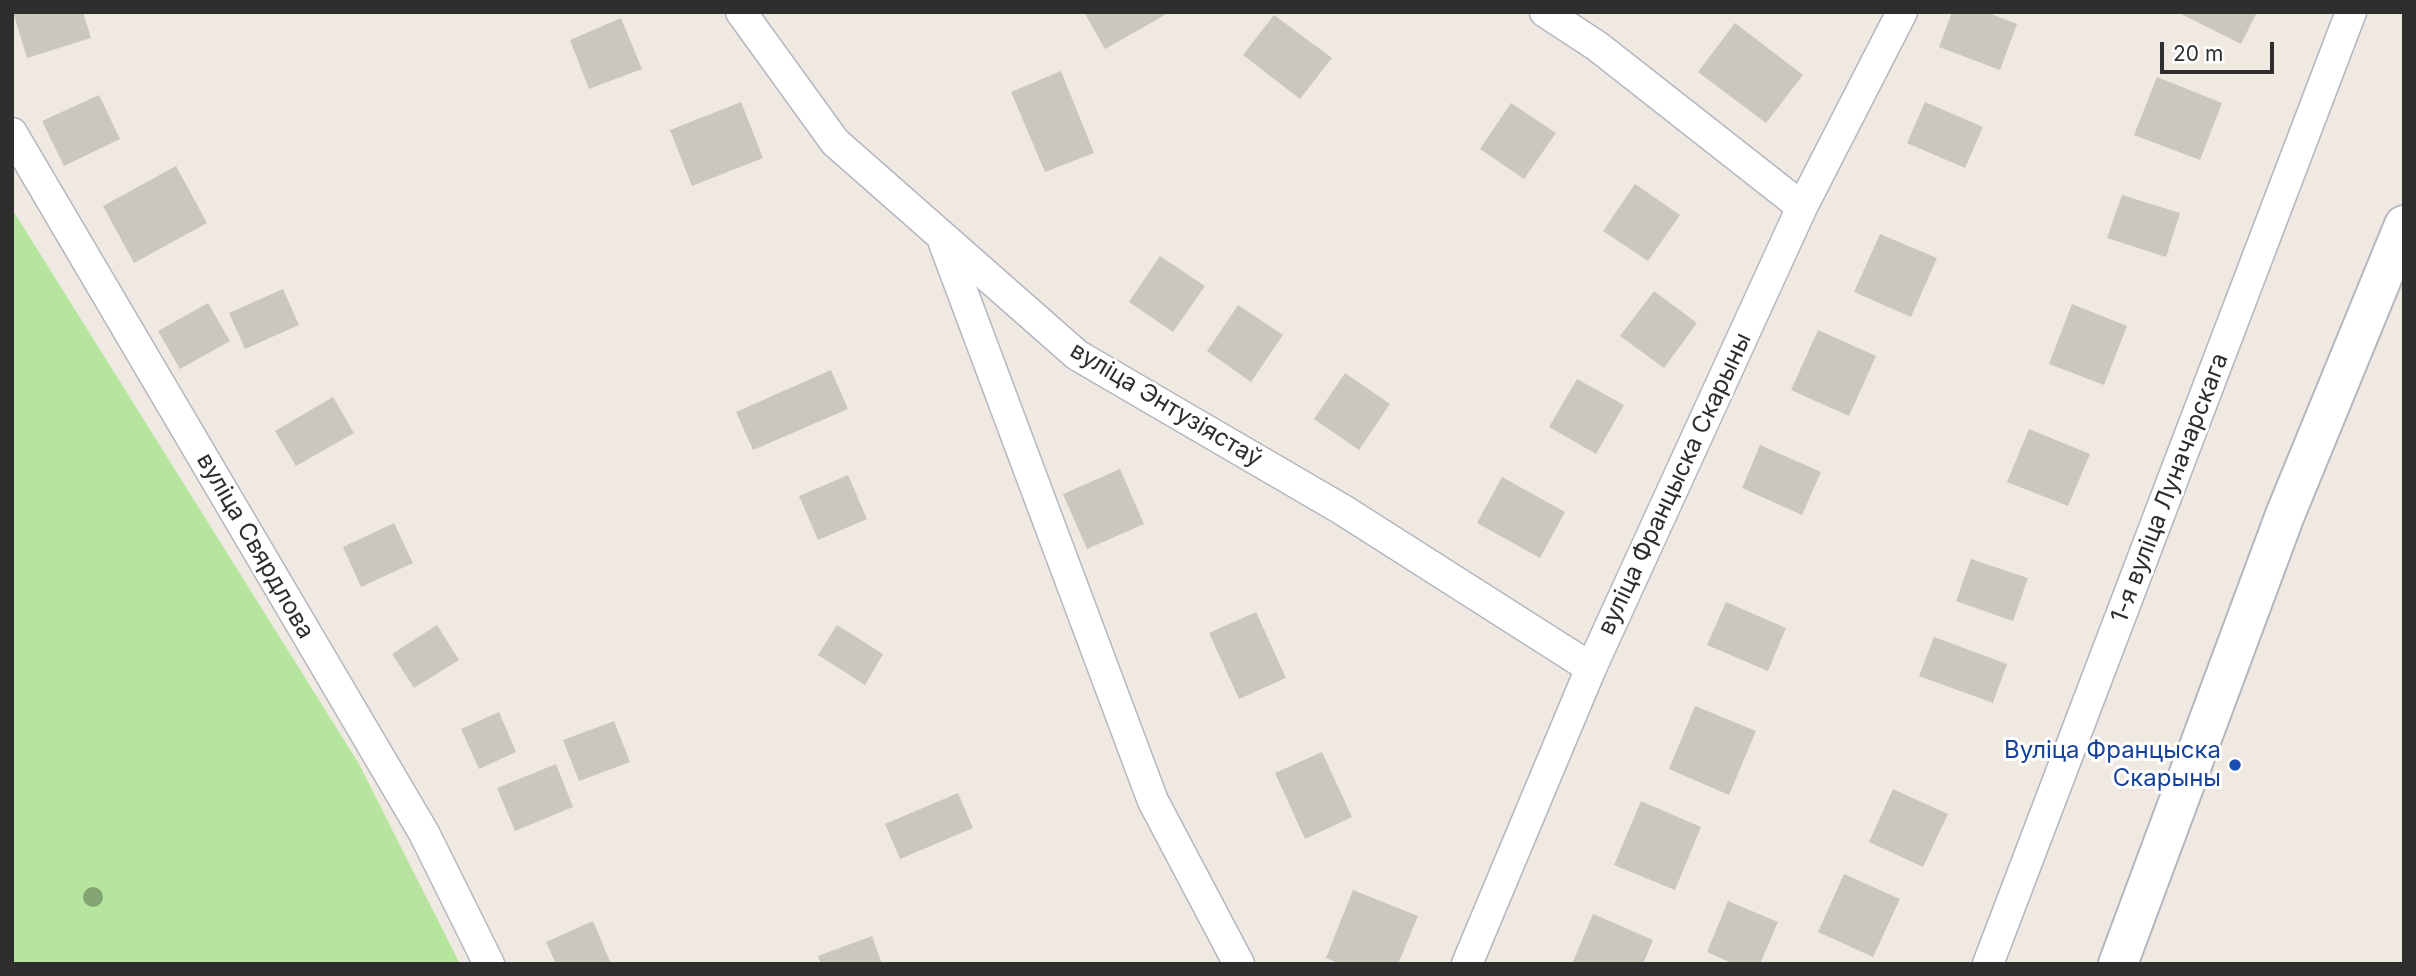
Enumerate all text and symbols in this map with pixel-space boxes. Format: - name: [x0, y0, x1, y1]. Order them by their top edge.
- scale bar: [2164, 28, 2278, 72]
- text: 20 m: [2173, 41, 2223, 66]
- street label: вуліца Францыска Скарыны: [1592, 328, 1758, 640]
- street label: вуліца Энтузіястаў: [1065, 336, 1267, 474]
- street label: 1-я вуліца Луначарскага: [2105, 349, 2235, 627]
- street label: вуліца Свярдлова: [190, 448, 320, 644]
- place label: Вуліца Францыска Скарыны: [2004, 737, 2221, 793]
- marker: Вуліца Францыска Скарыны: [2227, 757, 2243, 773]

